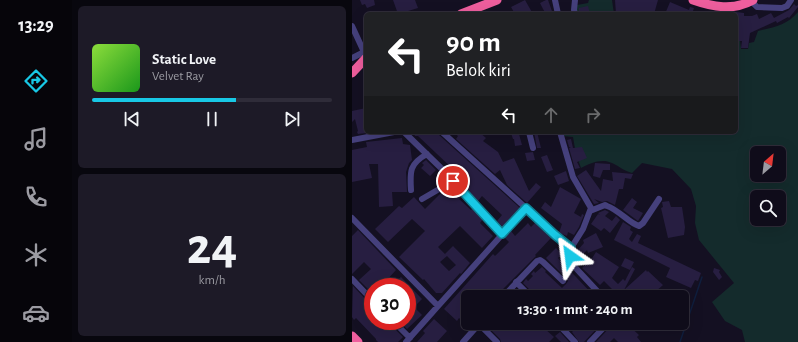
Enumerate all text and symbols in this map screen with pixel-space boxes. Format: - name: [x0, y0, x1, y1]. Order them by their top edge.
- text: 13:29: [18, 17, 54, 35]
- icon: left: [380, 28, 432, 80]
- text: 90 m: [446, 29, 501, 57]
- text: Static Love: [152, 52, 216, 67]
- text: Belok kiri: [446, 62, 511, 80]
- icon: directions: [22, 67, 50, 95]
- text: Velvet Ray: [152, 70, 204, 83]
- icon: left: [498, 104, 520, 126]
- icon: ahead: [540, 104, 562, 126]
- icon: right: [582, 104, 604, 126]
- icon: previous: [121, 108, 143, 130]
- icon: pause: [201, 108, 223, 130]
- icon: next: [281, 108, 303, 130]
- icon: music: [22, 125, 50, 153]
- north arrow: [750, 146, 786, 182]
- map controls: [750, 146, 786, 226]
- pin: [436, 164, 470, 198]
- icon: arrive: [442, 170, 464, 192]
- icon: phone: [22, 183, 50, 211]
- button: search: [750, 190, 786, 226]
- text: 24: [187, 221, 237, 273]
- position arrow: [549, 235, 591, 277]
- icon: climate: [22, 241, 50, 269]
- text: km/h: [199, 274, 225, 287]
- speed limit sign: 30: [364, 278, 416, 330]
- icon: car: [22, 299, 50, 327]
- text: 13:30 · 1 mnt · 240 m: [518, 302, 633, 317]

